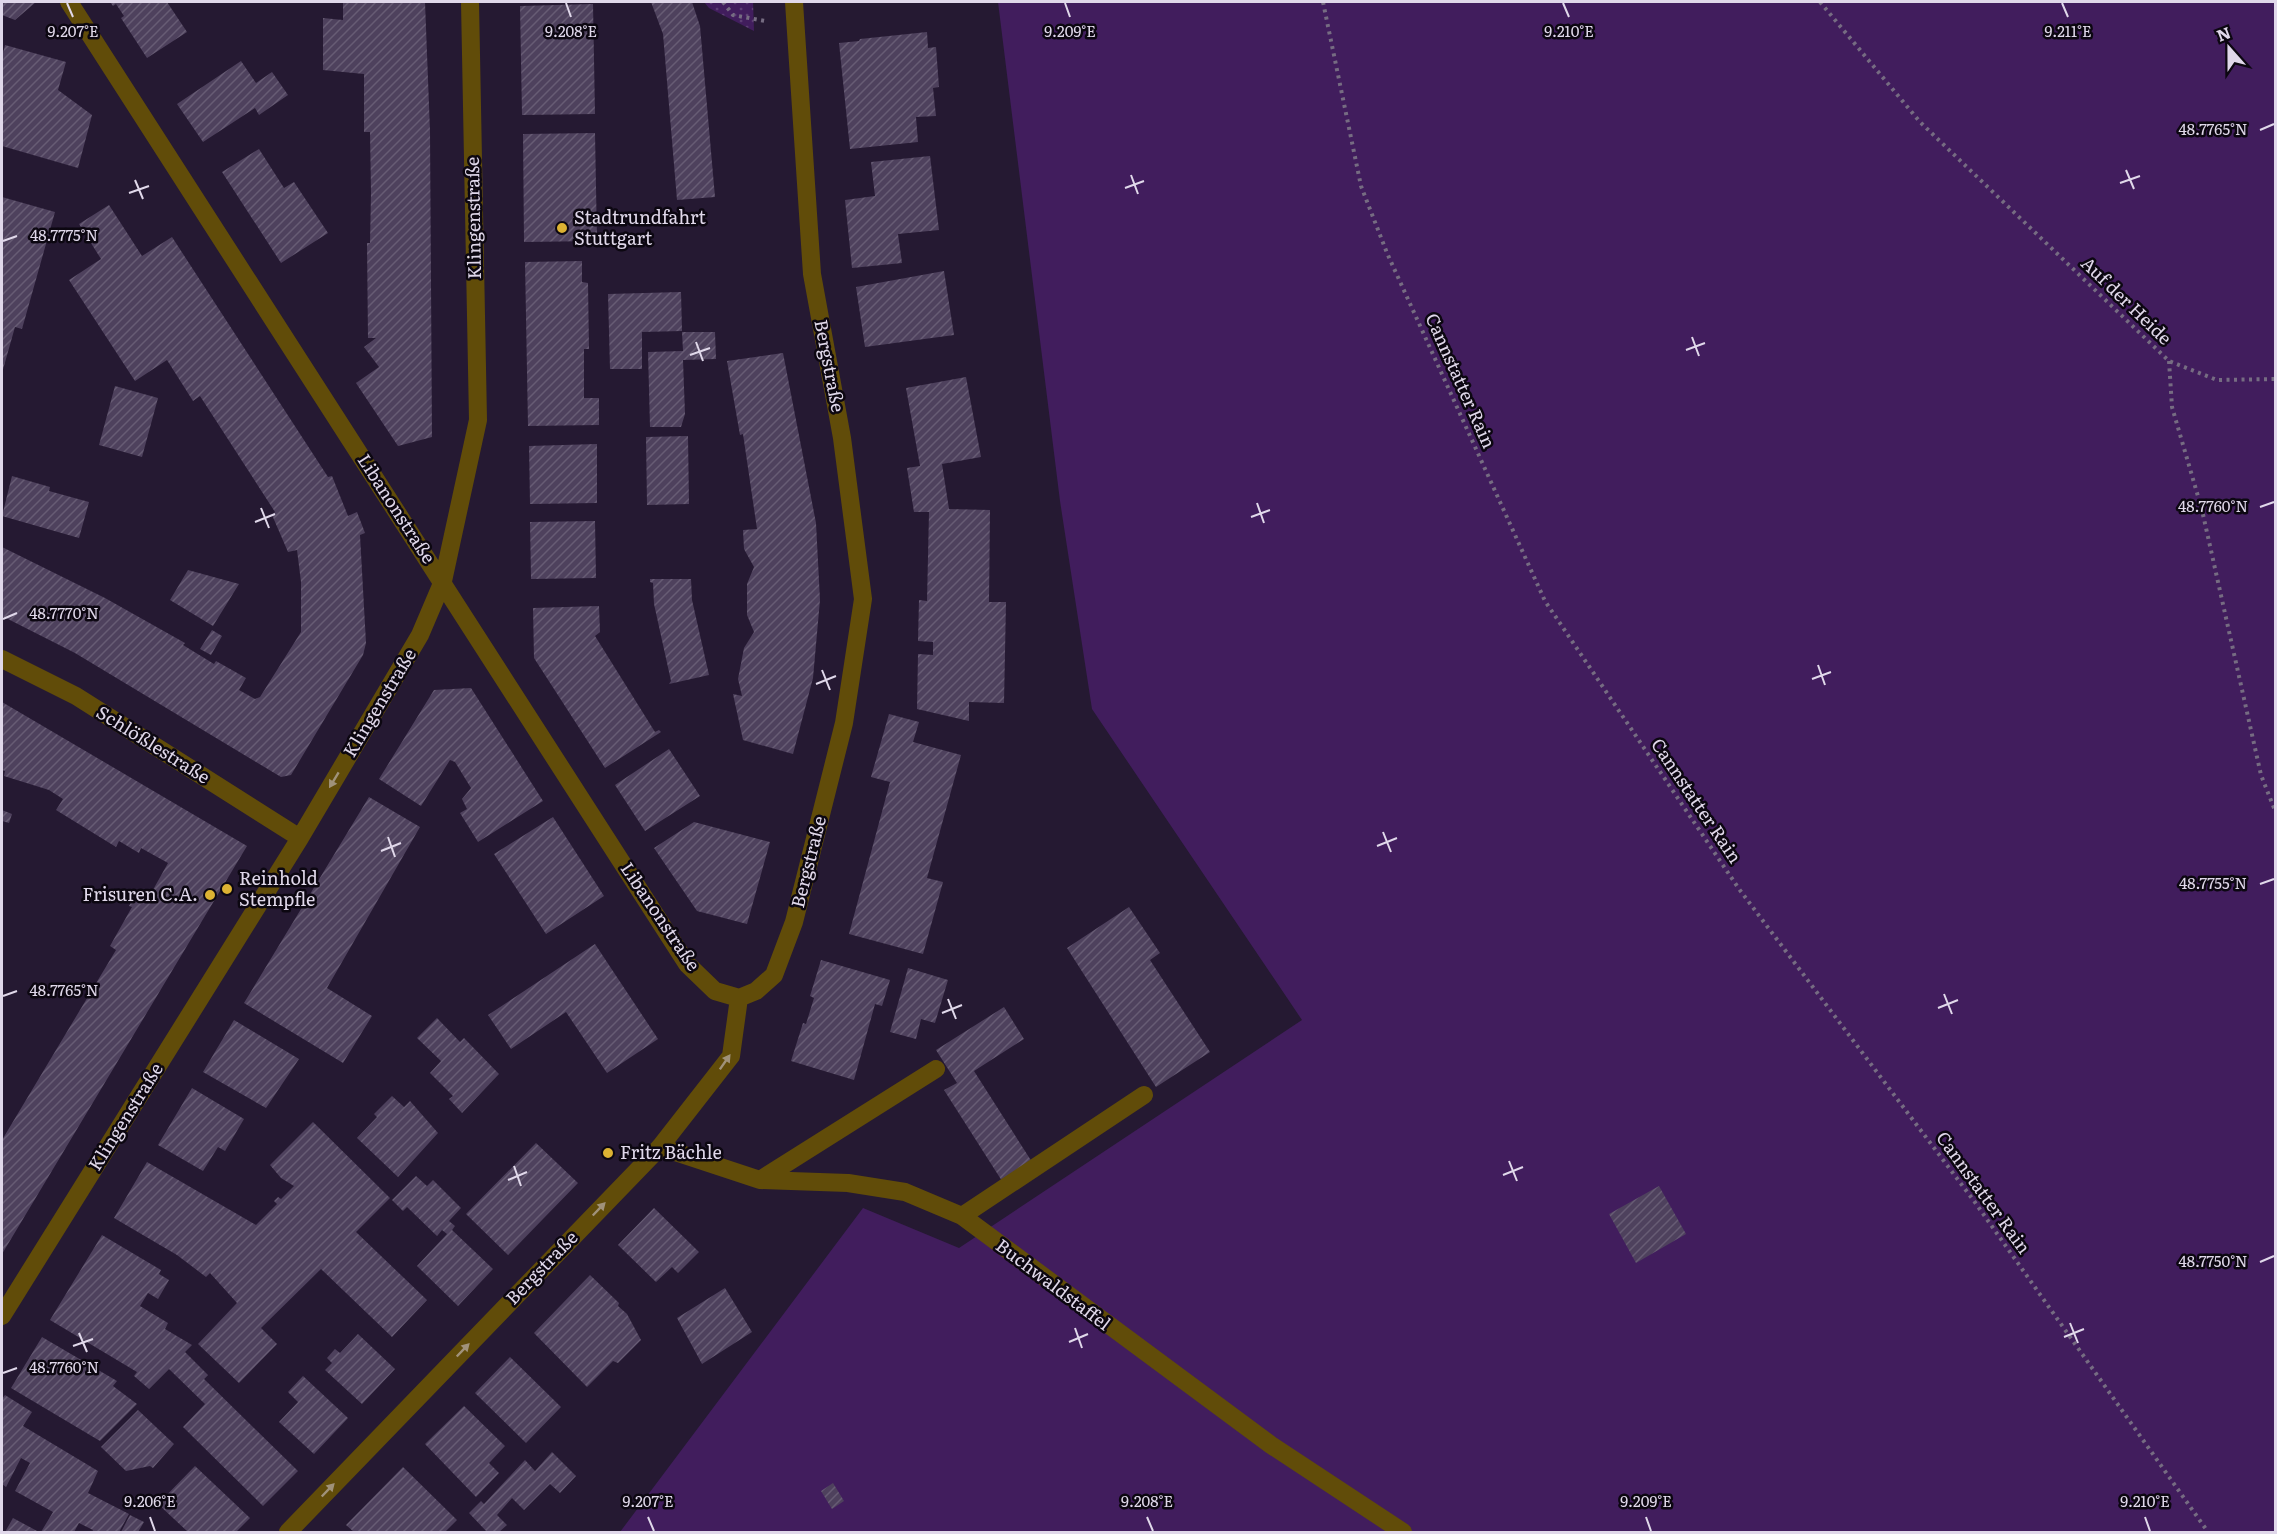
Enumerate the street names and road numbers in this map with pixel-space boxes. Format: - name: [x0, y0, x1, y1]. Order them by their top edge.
- street label: Klingenstraße: [458, 156, 487, 280]
- street label: Auf der Heide: [2076, 250, 2179, 350]
- street label: Cannstatter Rain: [1419, 308, 1503, 453]
- street label: Bergstraße: [808, 317, 853, 414]
- street label: Libanonstraße: [352, 448, 443, 568]
- street label: Klingenstraße: [336, 643, 422, 762]
- street label: Schlößlestraße: [92, 698, 216, 790]
- street label: Cannstatter Rain: [1645, 732, 1749, 868]
- street label: Bergstraße: [783, 813, 832, 910]
- street label: Libanonstraße: [615, 856, 708, 976]
- street label: Klingenstraße: [81, 1057, 169, 1175]
- street label: Cannstatter Rain: [1930, 1125, 2038, 1259]
- street label: Bergstraße: [499, 1224, 583, 1310]
- street label: Buchwaldstaffel: [991, 1232, 1117, 1336]

